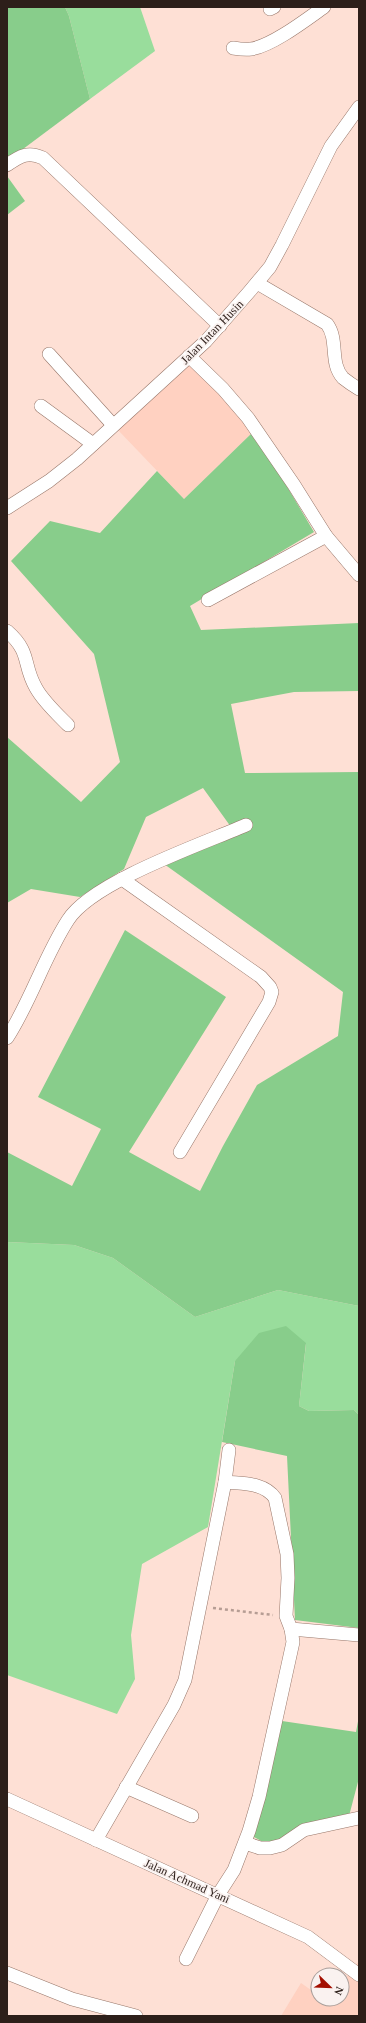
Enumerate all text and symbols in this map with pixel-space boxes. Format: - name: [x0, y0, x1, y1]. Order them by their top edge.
- street label: Jalan Intan Husin: [178, 297, 246, 367]
- street label: Jalan Achmad Yani: [142, 1856, 233, 1906]
- north arrow: [310, 1967, 350, 2007]
- text: N: [332, 1985, 346, 1997]

